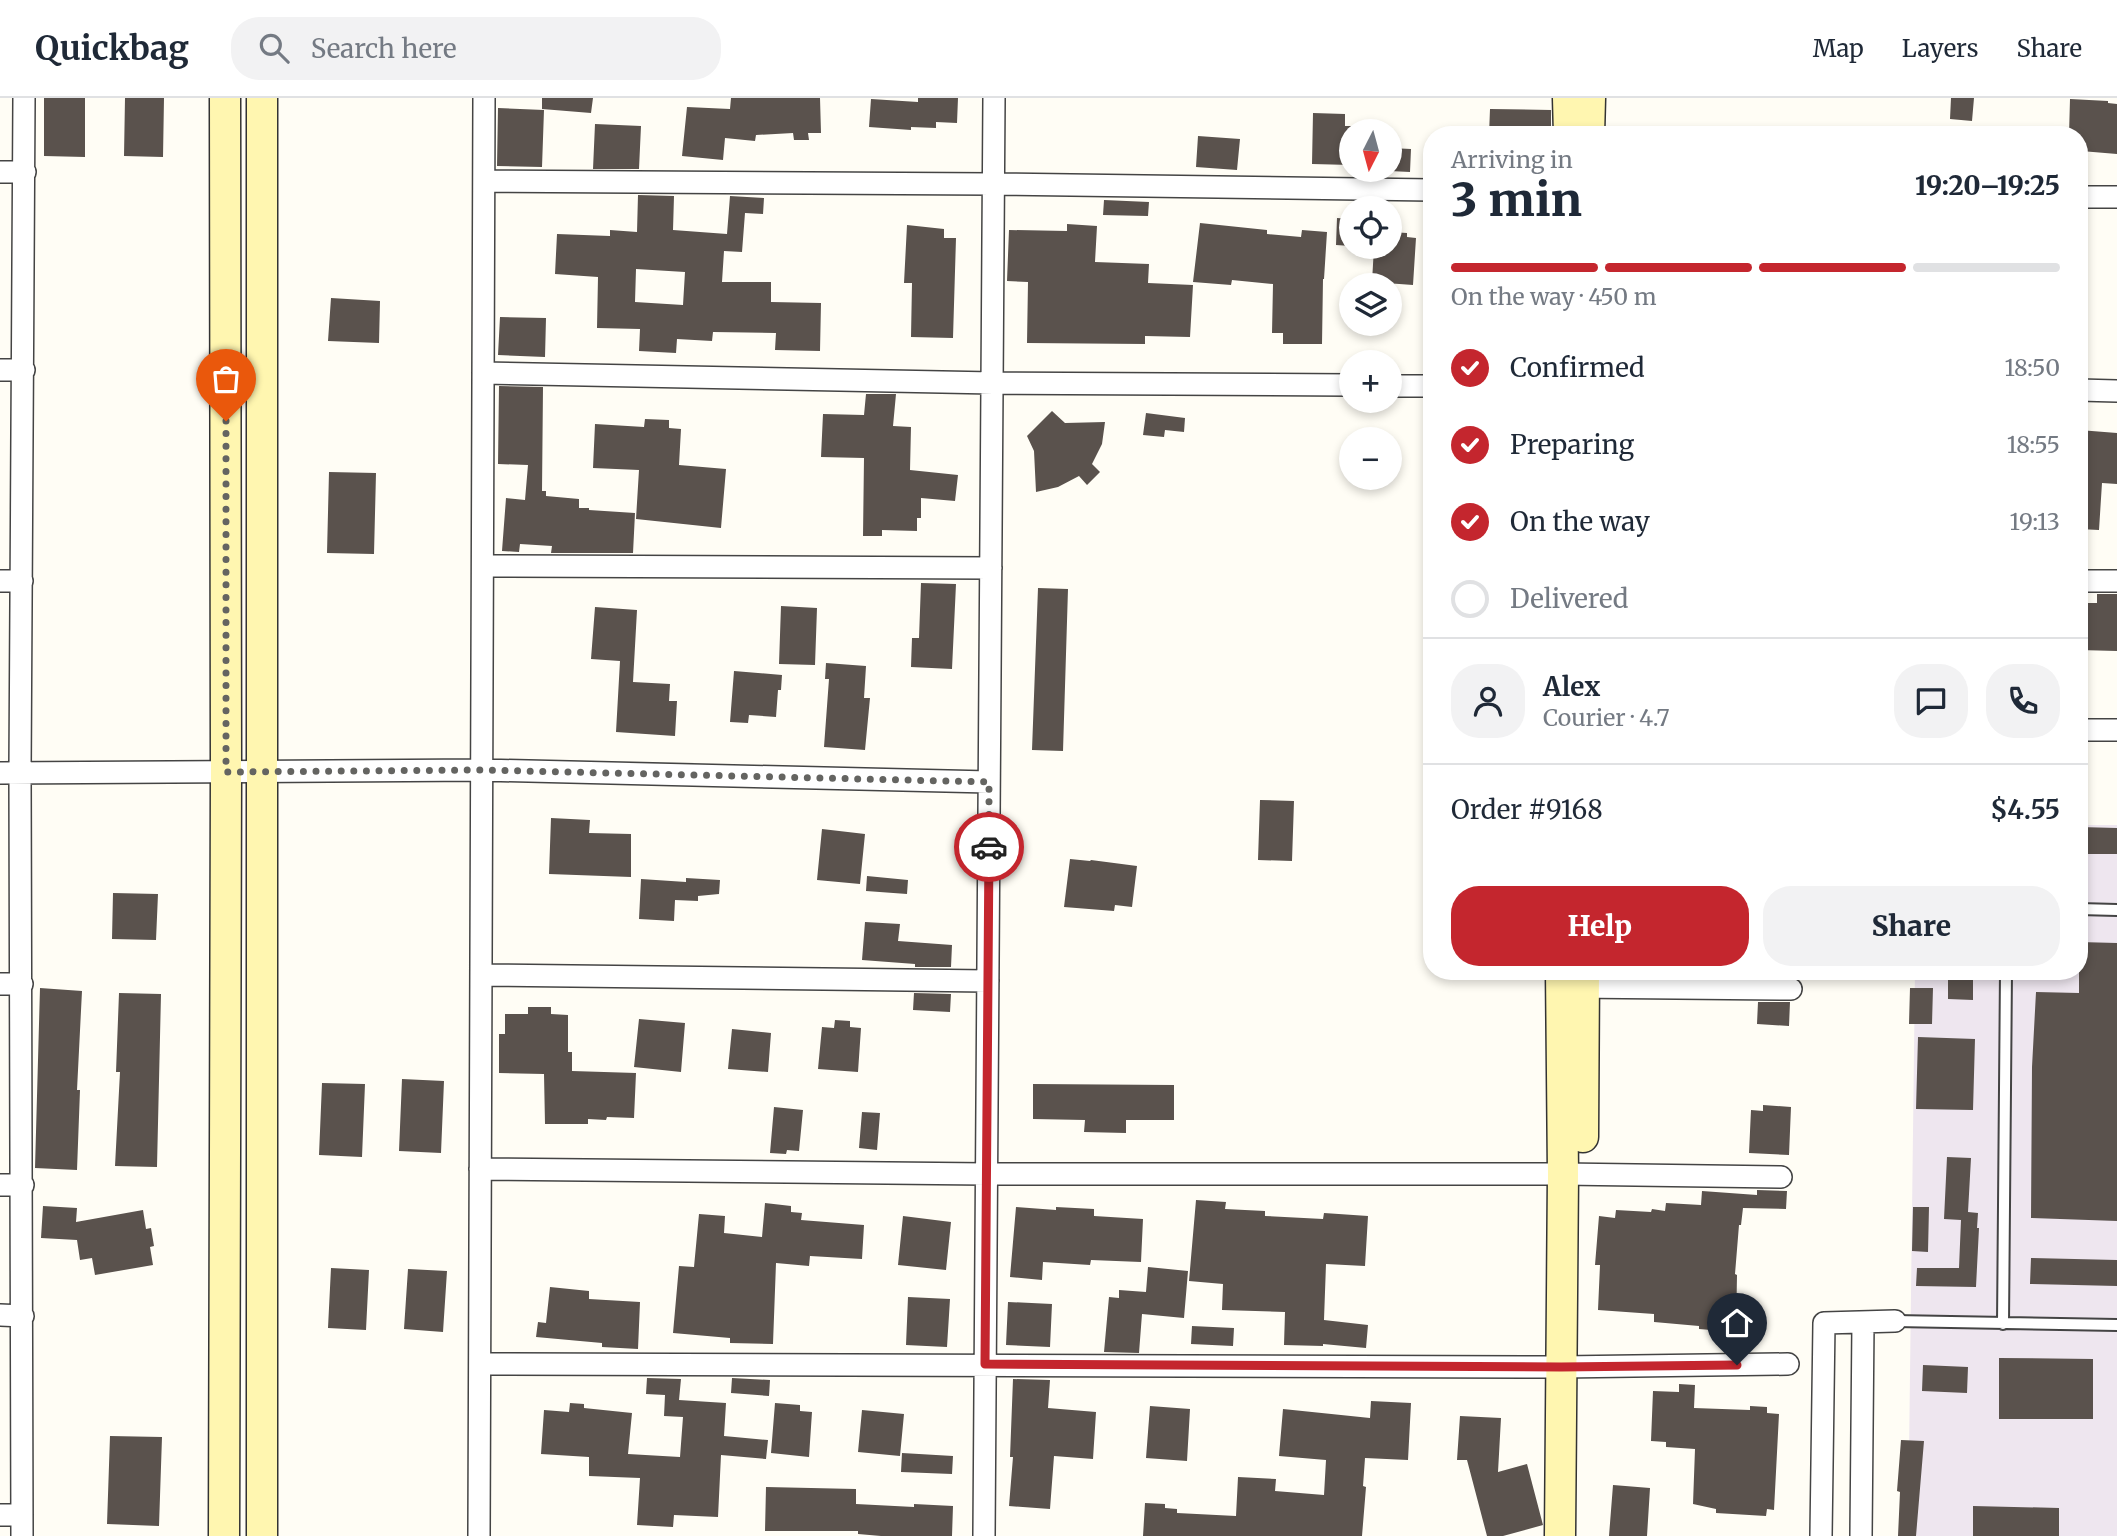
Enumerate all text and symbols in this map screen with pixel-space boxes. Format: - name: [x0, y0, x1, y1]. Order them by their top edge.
- search box: [231, 17, 721, 80]
- text: Quickbag: [35, 28, 189, 69]
- icon: search: [255, 29, 293, 67]
- text: Search here: [311, 32, 457, 65]
- text: Map: [1813, 33, 1864, 64]
- text: Layers: [1902, 33, 1978, 64]
- text: Share: [2016, 33, 2082, 64]
- north arrow: [1339, 119, 1402, 182]
- map controls: [1339, 119, 1402, 490]
- text: Arriving in: [1451, 145, 1573, 174]
- text: 19:20–19:25: [1915, 169, 2060, 202]
- text: 3 min: [1451, 171, 1582, 229]
- button: locate: [1339, 196, 1402, 259]
- button: layers: [1339, 273, 1402, 336]
- text: On the way · 450 m: [1451, 282, 1657, 311]
- pin: [196, 349, 256, 421]
- icon: check: [1451, 349, 1489, 387]
- button: +: [1339, 350, 1402, 413]
- text: Confirmed: [1510, 351, 1645, 384]
- text: 18:50: [2004, 353, 2060, 382]
- icon: bag: [207, 360, 245, 398]
- icon: check: [1451, 426, 1489, 464]
- button: −: [1339, 427, 1402, 490]
- text: Preparing: [1510, 428, 1634, 461]
- text: 18:55: [2007, 430, 2060, 459]
- icon: check: [1451, 503, 1489, 541]
- text: On the way: [1510, 505, 1650, 538]
- text: 19:13: [2010, 507, 2060, 536]
- text: Delivered: [1510, 582, 1629, 615]
- button: person: [1451, 664, 1525, 738]
- button: chat: [1894, 664, 1968, 738]
- button: phone: [1986, 664, 2060, 738]
- text: Alex: [1543, 670, 1600, 703]
- text: Courier · 4.7: [1543, 703, 1670, 732]
- text: Order #9168: [1451, 793, 1603, 826]
- text: $4.55: [1990, 793, 2060, 826]
- courier: [954, 812, 1024, 882]
- icon: car: [970, 828, 1008, 866]
- button: Help: [1451, 886, 1749, 966]
- button: Share: [1763, 886, 2060, 966]
- pin: [1707, 1293, 1767, 1365]
- icon: home: [1718, 1304, 1756, 1342]

